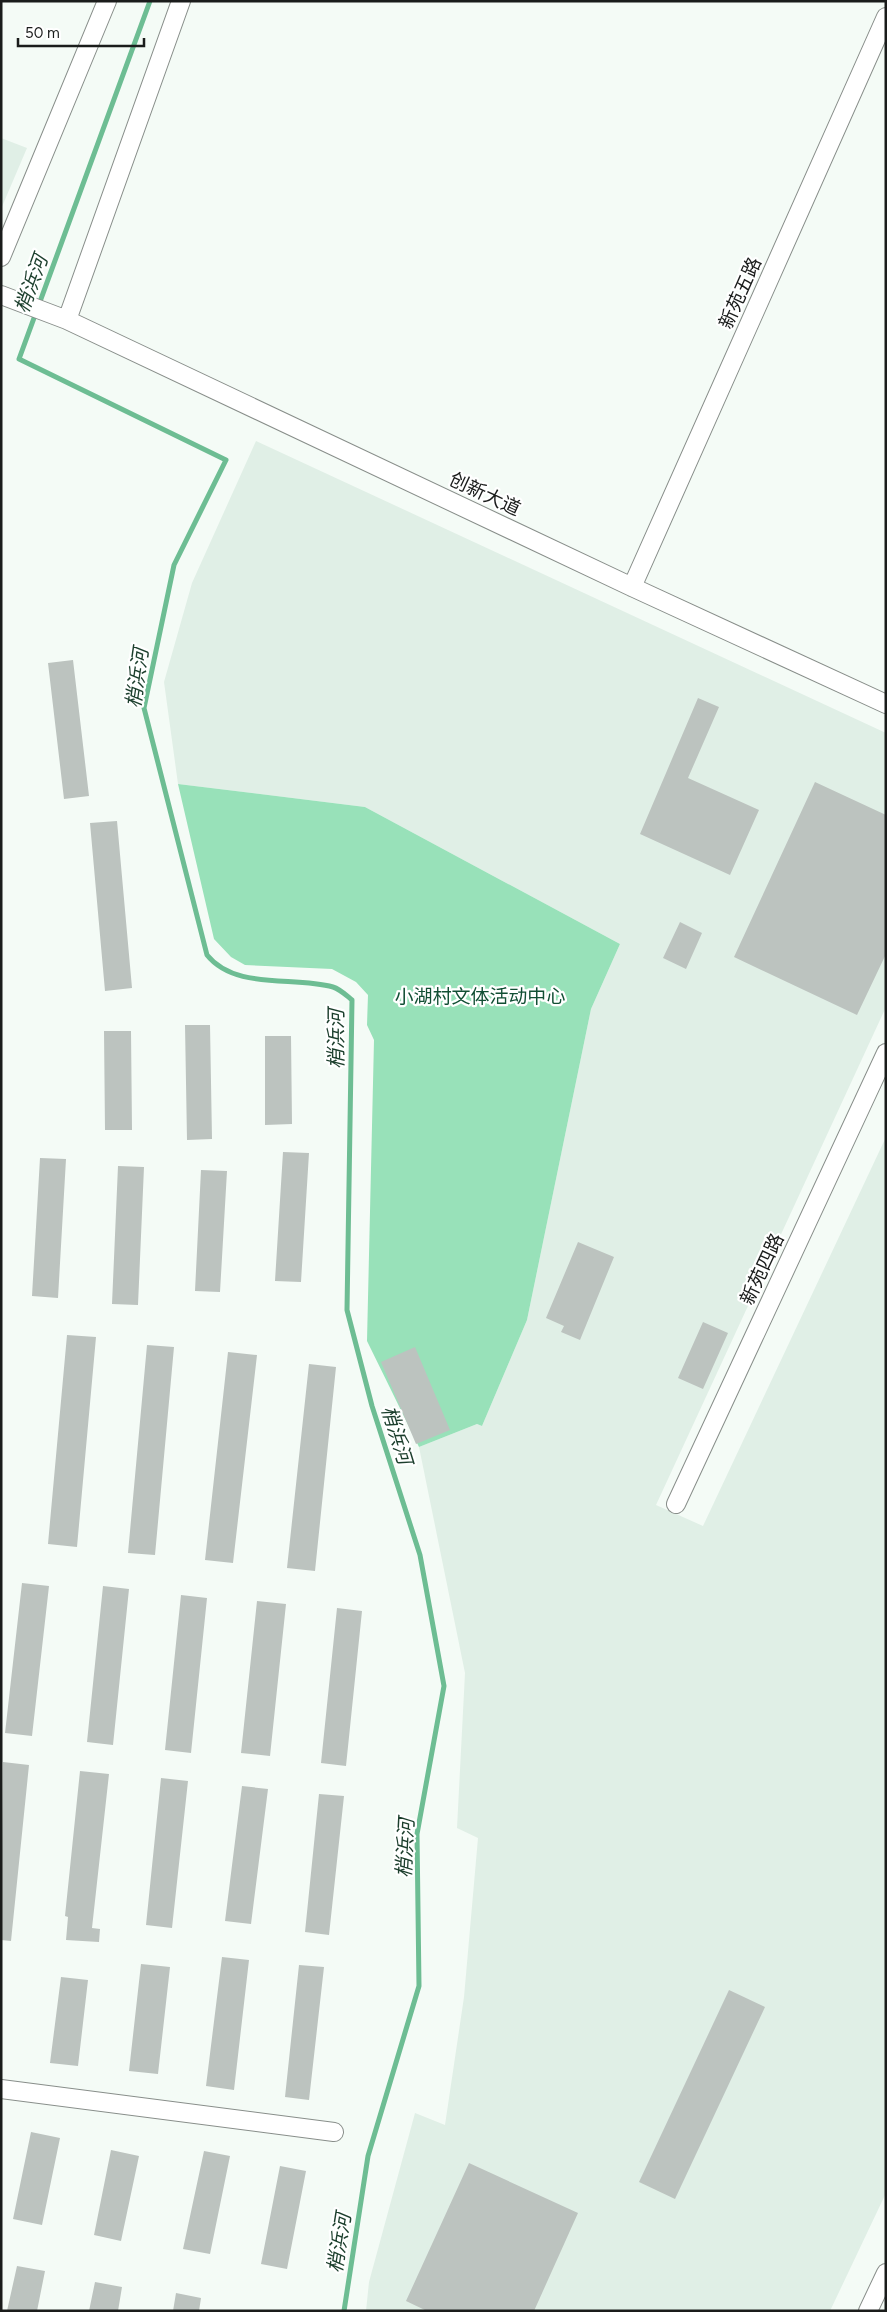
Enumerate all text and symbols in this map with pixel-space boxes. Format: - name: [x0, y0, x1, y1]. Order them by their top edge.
- scale bar: [18, 15, 144, 47]
- text: 50 m: [25, 24, 60, 42]
- water label: 梢浜河: [9, 248, 54, 316]
- street label: 新苑五路: [714, 254, 766, 332]
- street label: 创新大道: [446, 468, 524, 520]
- water label: 梢浜河: [121, 643, 154, 709]
- park label: 小湖村文体活动中心: [394, 985, 566, 1008]
- water label: 梢浜河: [324, 1005, 348, 1069]
- street label: 新苑四路: [736, 1230, 788, 1308]
- water label: 梢浜河: [377, 1403, 418, 1471]
- water label: 梢浜河: [391, 1813, 419, 1879]
- water label: 梢浜河: [322, 2208, 356, 2275]

